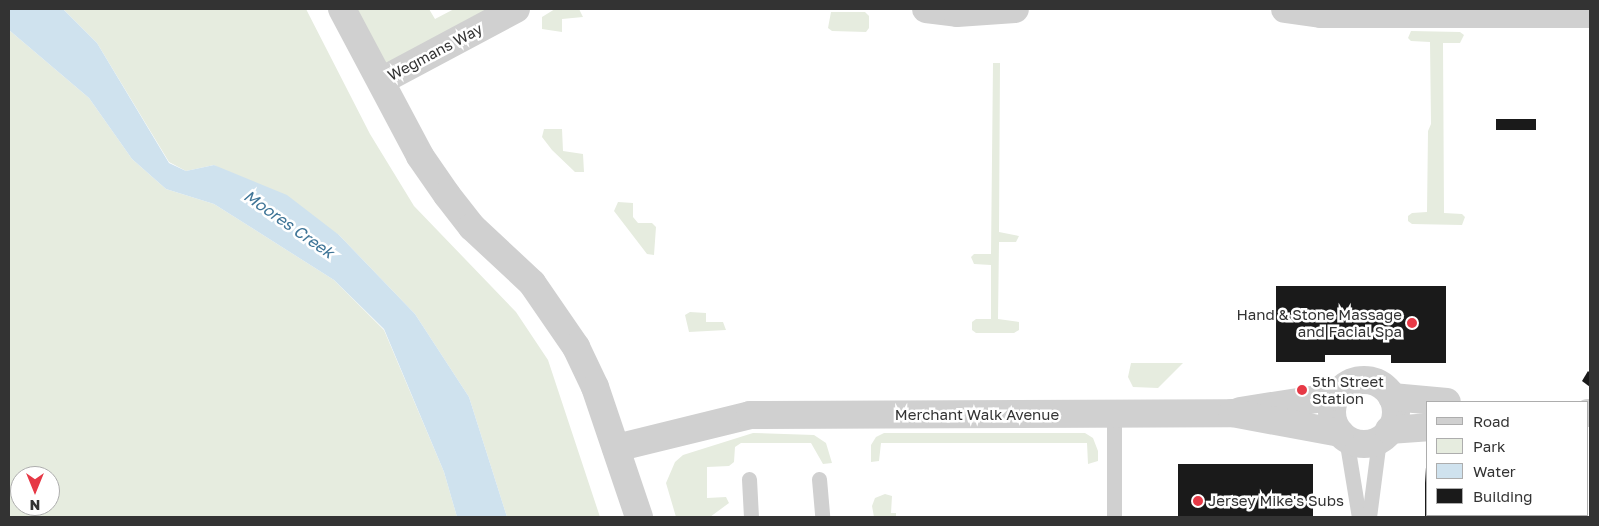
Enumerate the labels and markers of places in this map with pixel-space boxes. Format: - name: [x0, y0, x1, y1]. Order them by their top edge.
- place label: Hand & Stone Massage and Facial Spa: [1236, 305, 1402, 340]
- marker: Hand & Stone Massage and Facial Spa: [1406, 317, 1418, 329]
- place label: 5th Street Station: [1312, 372, 1384, 407]
- marker: 5th Street Station: [1296, 384, 1308, 396]
- place label: Jersey Mike's Subs: [1208, 492, 1344, 510]
- marker: Jersey Mike's Subs: [1192, 495, 1204, 507]

